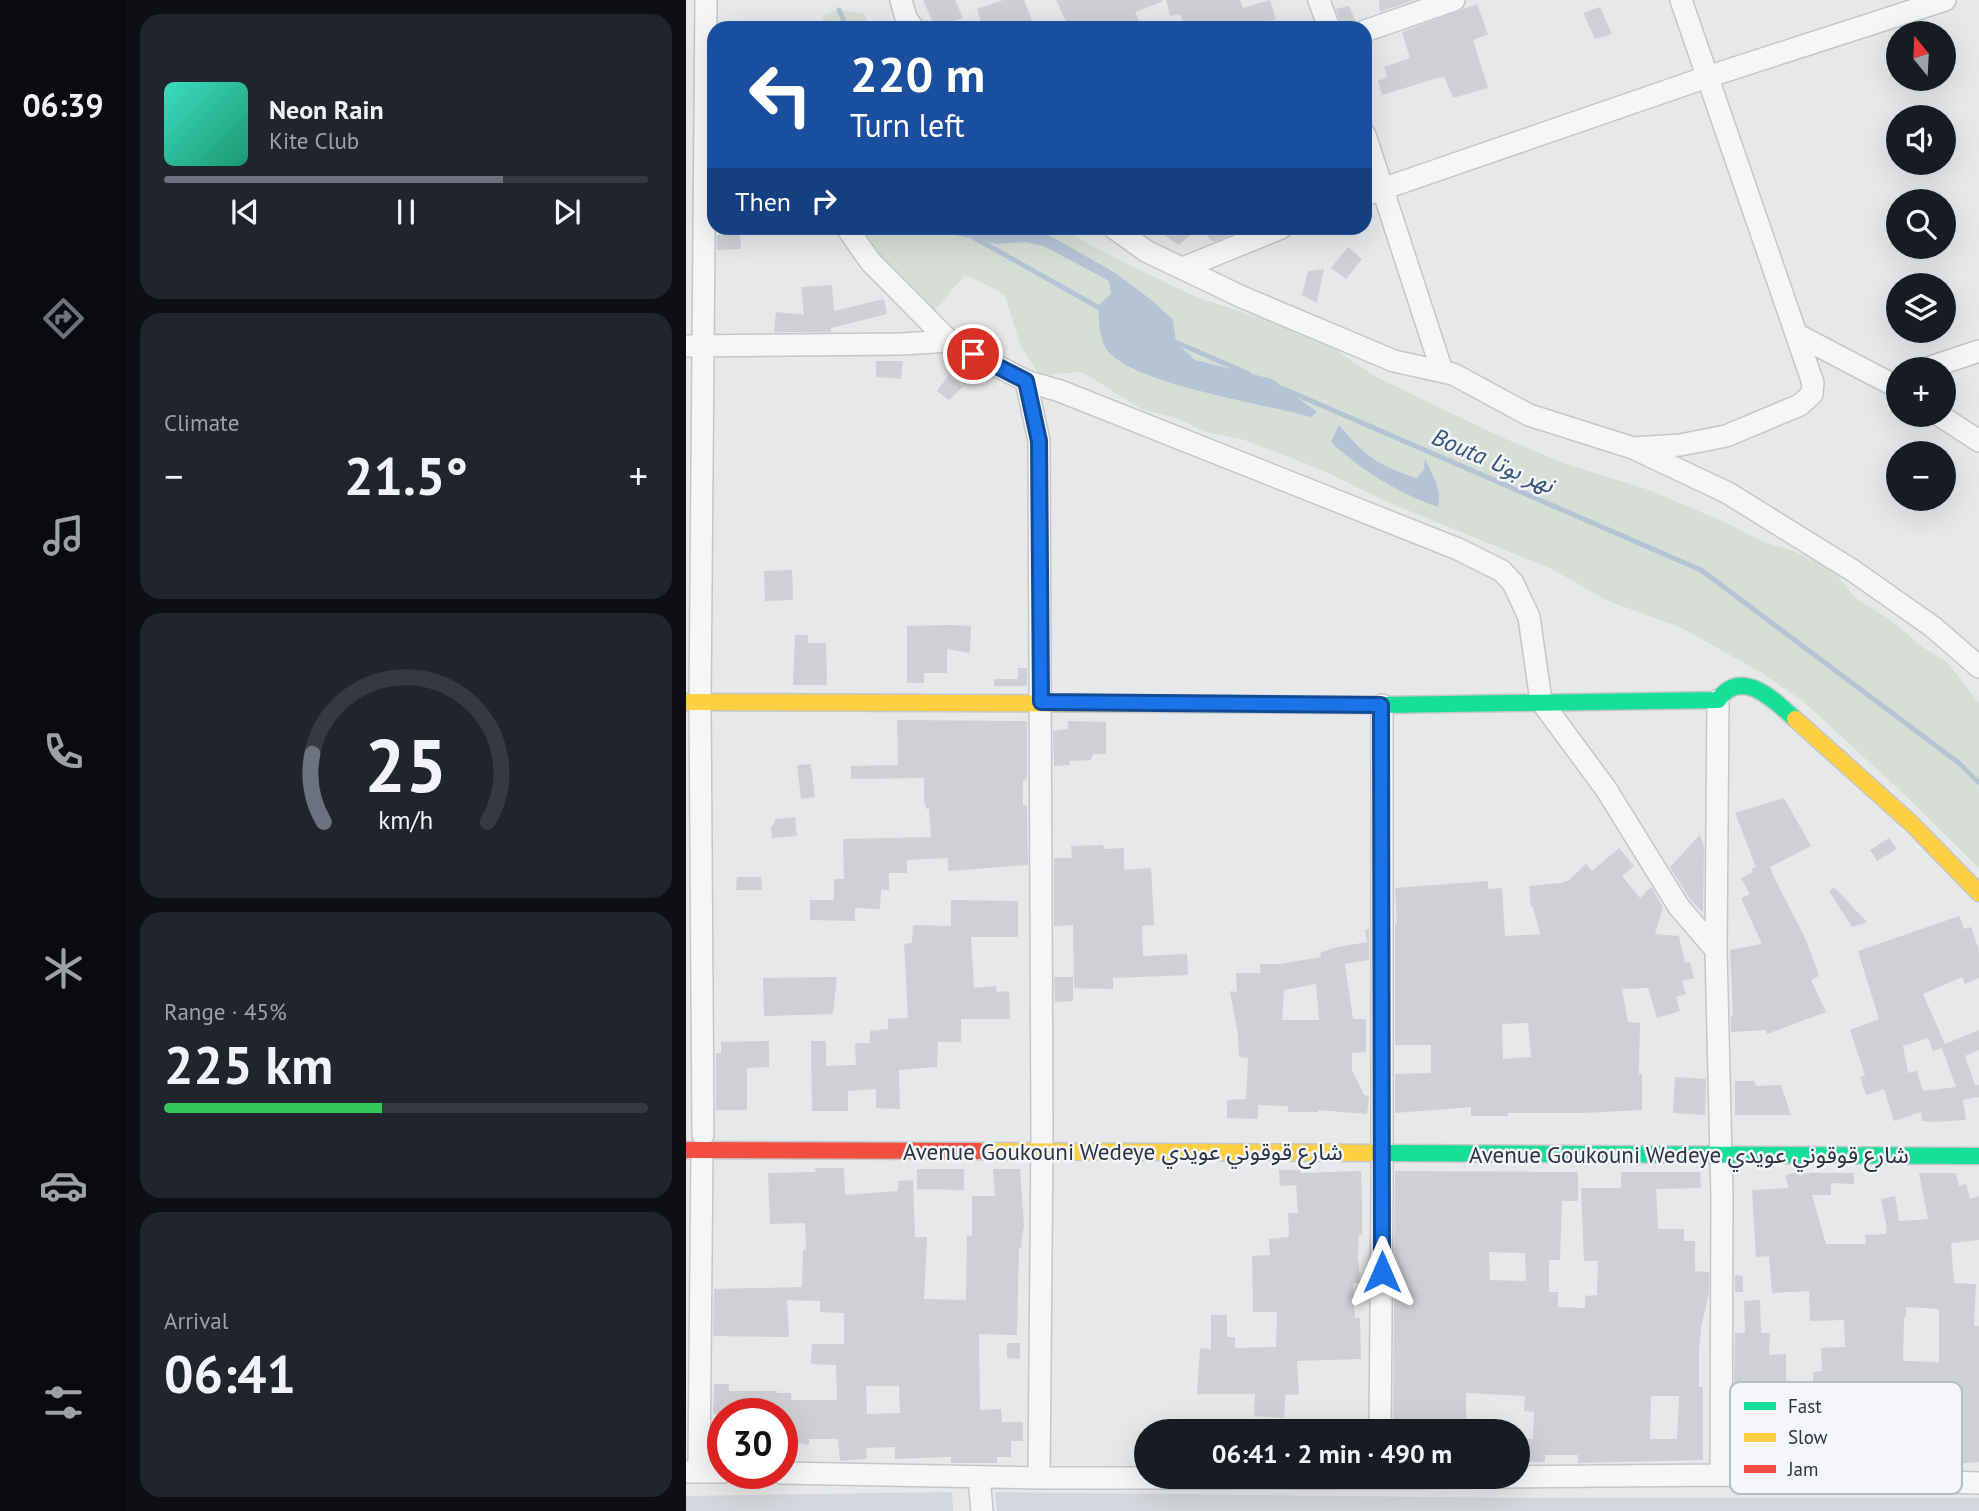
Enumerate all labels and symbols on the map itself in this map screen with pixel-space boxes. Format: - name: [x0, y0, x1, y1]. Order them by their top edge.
- north arrow: [1886, 21, 1956, 91]
- pin: [943, 324, 1003, 384]
- water label: Bouta نهر بوتا: [1427, 421, 1561, 501]
- street label: Avenue Goukouni Wedeye شارع قوقوني عويدي: [903, 1137, 1343, 1169]
- street label: Avenue Goukouni Wedeye شارع قوقوني عويدي: [1469, 1140, 1909, 1172]
- position arrow: [1345, 1235, 1419, 1309]
- legend: [1730, 1382, 1962, 1494]
- text: Fast: [1788, 1394, 1822, 1418]
- speed limit sign: 30: [707, 1398, 798, 1489]
- text: Slow: [1788, 1425, 1828, 1449]
- text: Jam: [1787, 1457, 1818, 1481]

